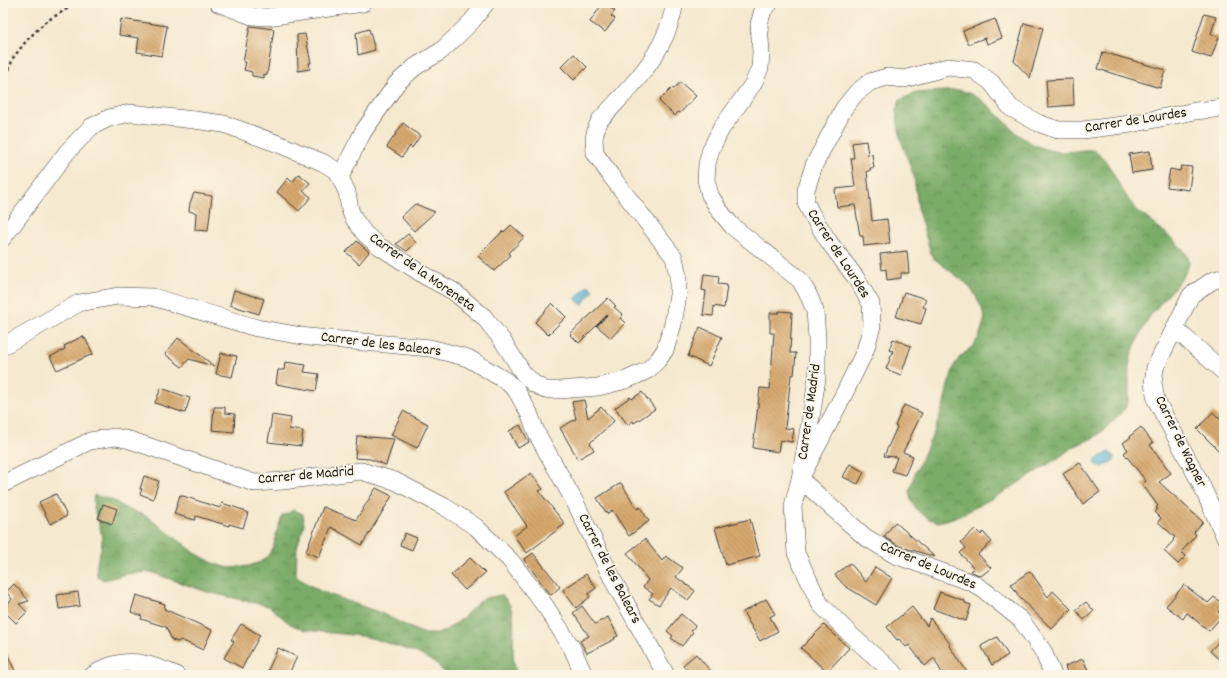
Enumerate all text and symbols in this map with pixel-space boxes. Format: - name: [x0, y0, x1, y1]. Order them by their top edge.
- street label: Carrer de Lourdes: [1083, 102, 1189, 140]
- street label: Carrer de Lourdes: [801, 205, 875, 303]
- street label: Carrer de la Moreneta: [364, 228, 481, 319]
- street label: Carrer de les Balears: [319, 327, 443, 363]
- street label: Carrer de Madrid: [792, 363, 828, 461]
- street label: Carrer de Wagner: [1148, 392, 1212, 492]
- street label: Carrer de Madrid: [257, 461, 355, 491]
- street label: Carrer de les Balears: [572, 510, 646, 628]
- street label: Carrer de Lourdes: [876, 536, 980, 596]

